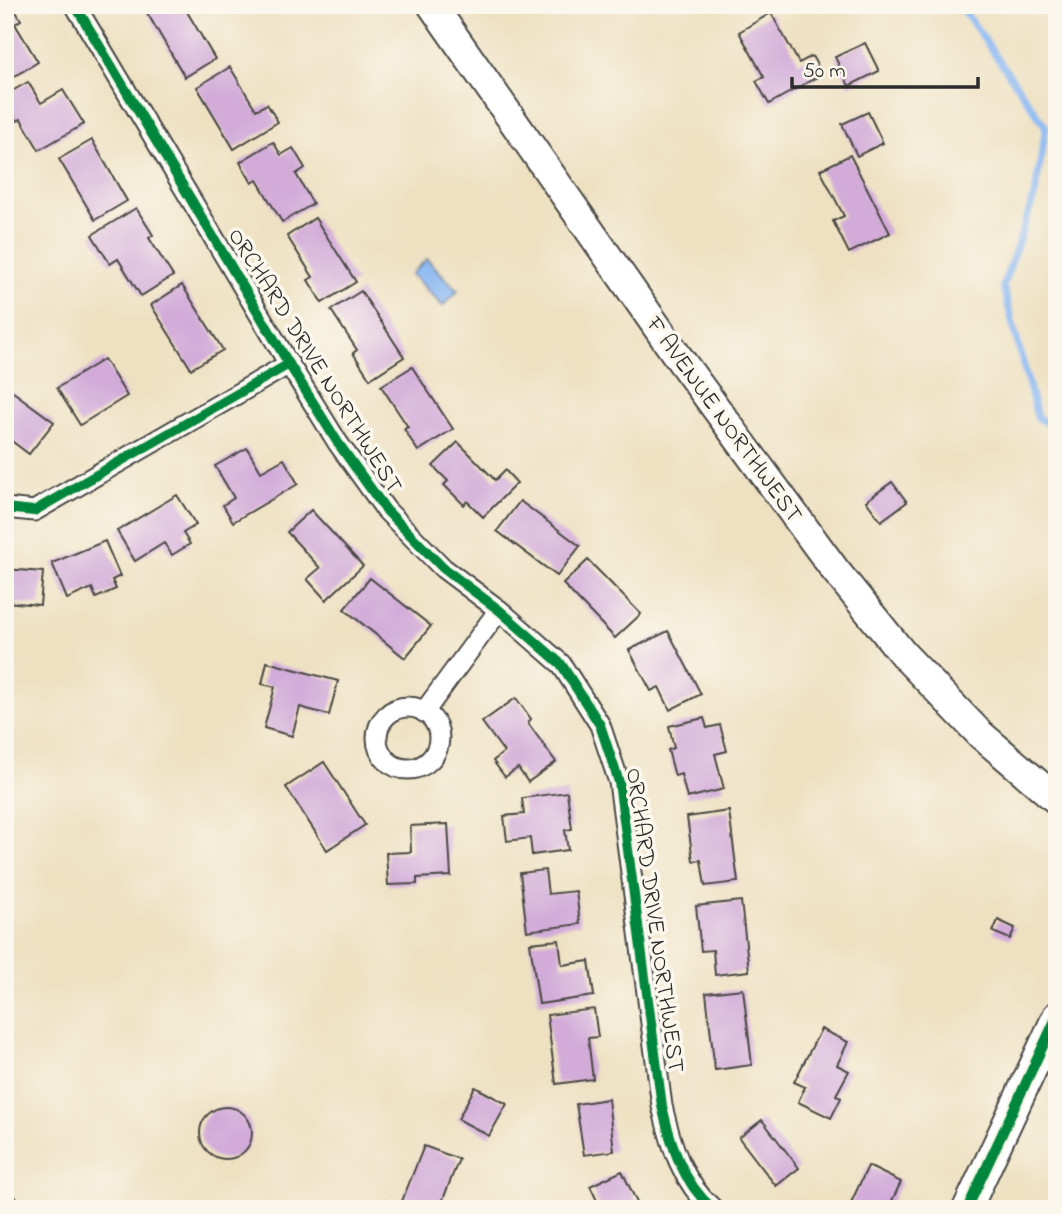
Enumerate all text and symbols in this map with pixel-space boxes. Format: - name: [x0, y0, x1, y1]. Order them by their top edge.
- scale bar: [792, 46, 978, 90]
- text: 50 m: [803, 57, 846, 87]
- street label: ORCHARD DRIVE NORTHWEST: [218, 222, 410, 501]
- street label: F AVENUE NORTHWEST: [635, 309, 810, 531]
- street label: ORCHARD DRIVE NORTHWEST: [615, 766, 692, 1075]

